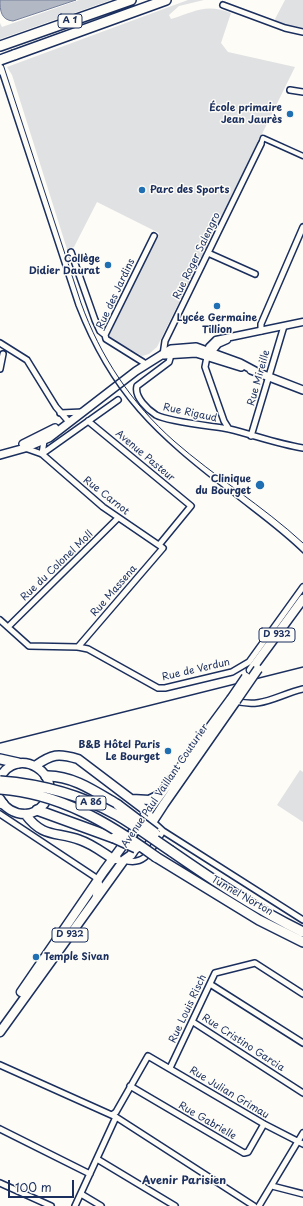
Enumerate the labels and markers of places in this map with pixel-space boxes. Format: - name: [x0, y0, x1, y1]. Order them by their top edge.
- place label: École primaire Jean Jaurès: [209, 102, 282, 126]
- marker: École primaire Jean Jaurès: [285, 109, 295, 119]
- place label: Parc des Sports: [150, 184, 229, 196]
- marker: Parc des Sports: [137, 185, 147, 195]
- place label: Collège Didier Daurat: [29, 253, 100, 276]
- marker: Collège Didier Daurat: [103, 260, 113, 270]
- marker: Lycée Germaine Tillion: [212, 301, 222, 311]
- place label: Lycée Germaine Tillion: [177, 312, 257, 336]
- place label: Clinique du Bourget: [195, 473, 251, 496]
- marker: Clinique du Bourget: [254, 479, 266, 491]
- place label: B&B Hôtel Paris Le Bourget: [79, 739, 160, 762]
- marker: B&B Hôtel Paris Le Bourget: [163, 746, 173, 756]
- place label: Temple Sivan: [44, 951, 109, 963]
- marker: Temple Sivan: [31, 952, 41, 962]

